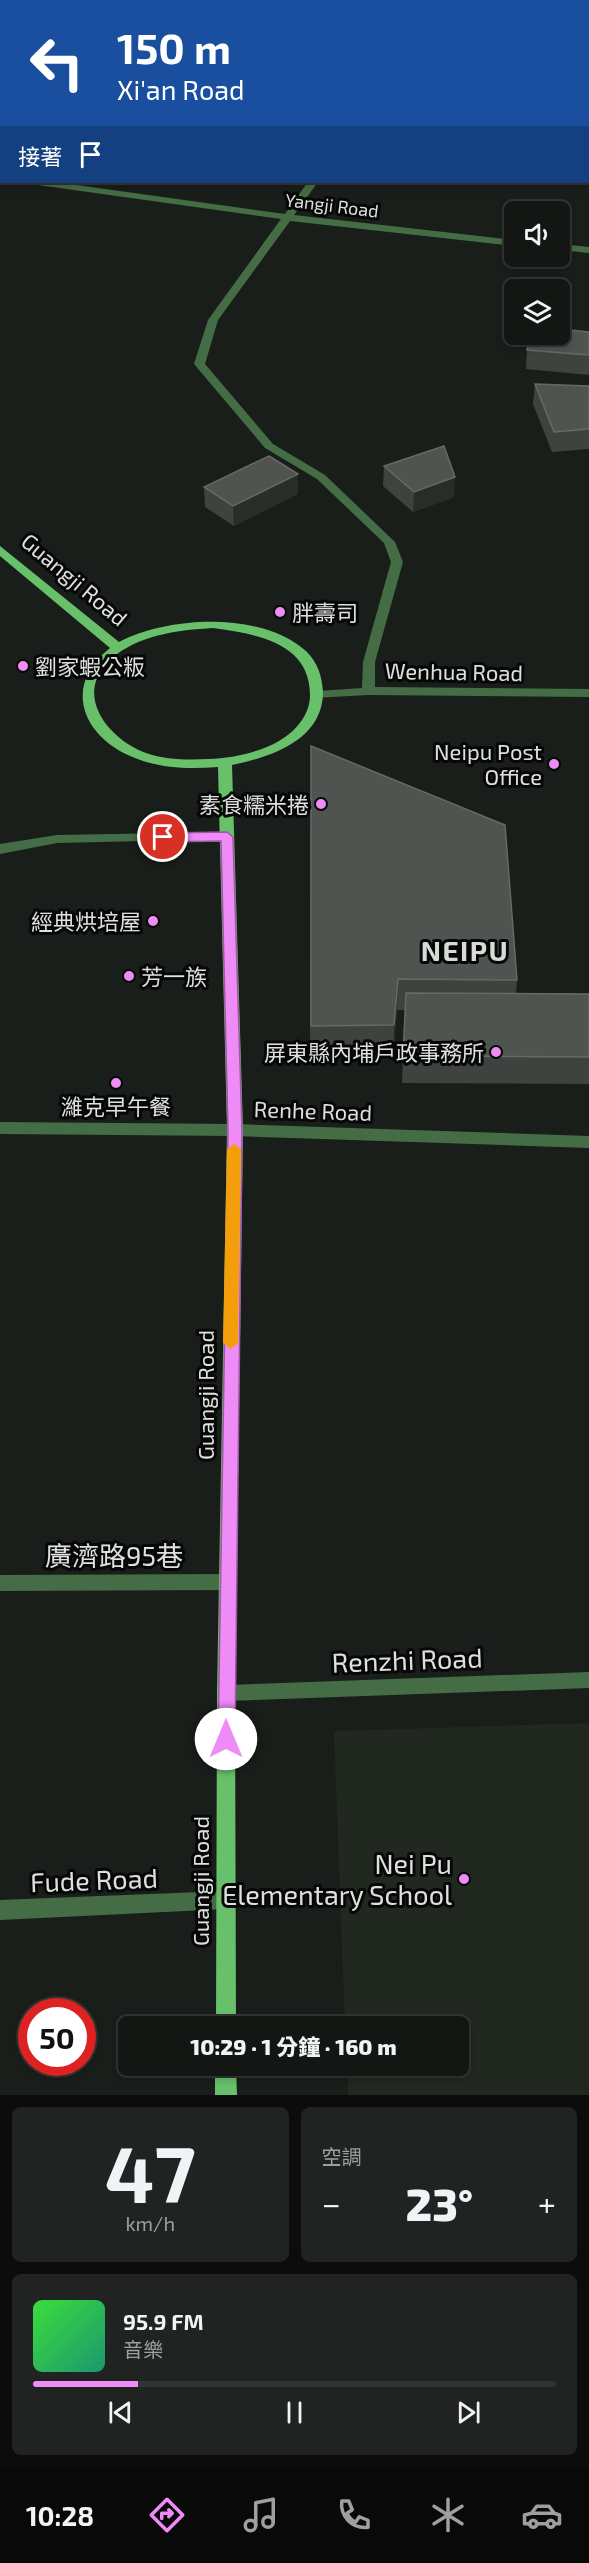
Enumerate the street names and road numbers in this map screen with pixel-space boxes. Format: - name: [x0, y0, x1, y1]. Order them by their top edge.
- street label: Yangji Road: [284, 188, 380, 222]
- street label: Guangji Road: [16, 527, 133, 632]
- street label: Wenhua Road: [385, 657, 523, 685]
- street label: Renhe Road: [253, 1095, 373, 1125]
- street label: Guangji Road: [192, 1330, 219, 1460]
- street label: 廣濟路95巷: [45, 1539, 183, 1571]
- street label: Renzhi Road: [331, 1640, 483, 1678]
- street label: Guangji Road: [187, 1816, 214, 1946]
- street label: Fude Road: [30, 1861, 158, 1897]

